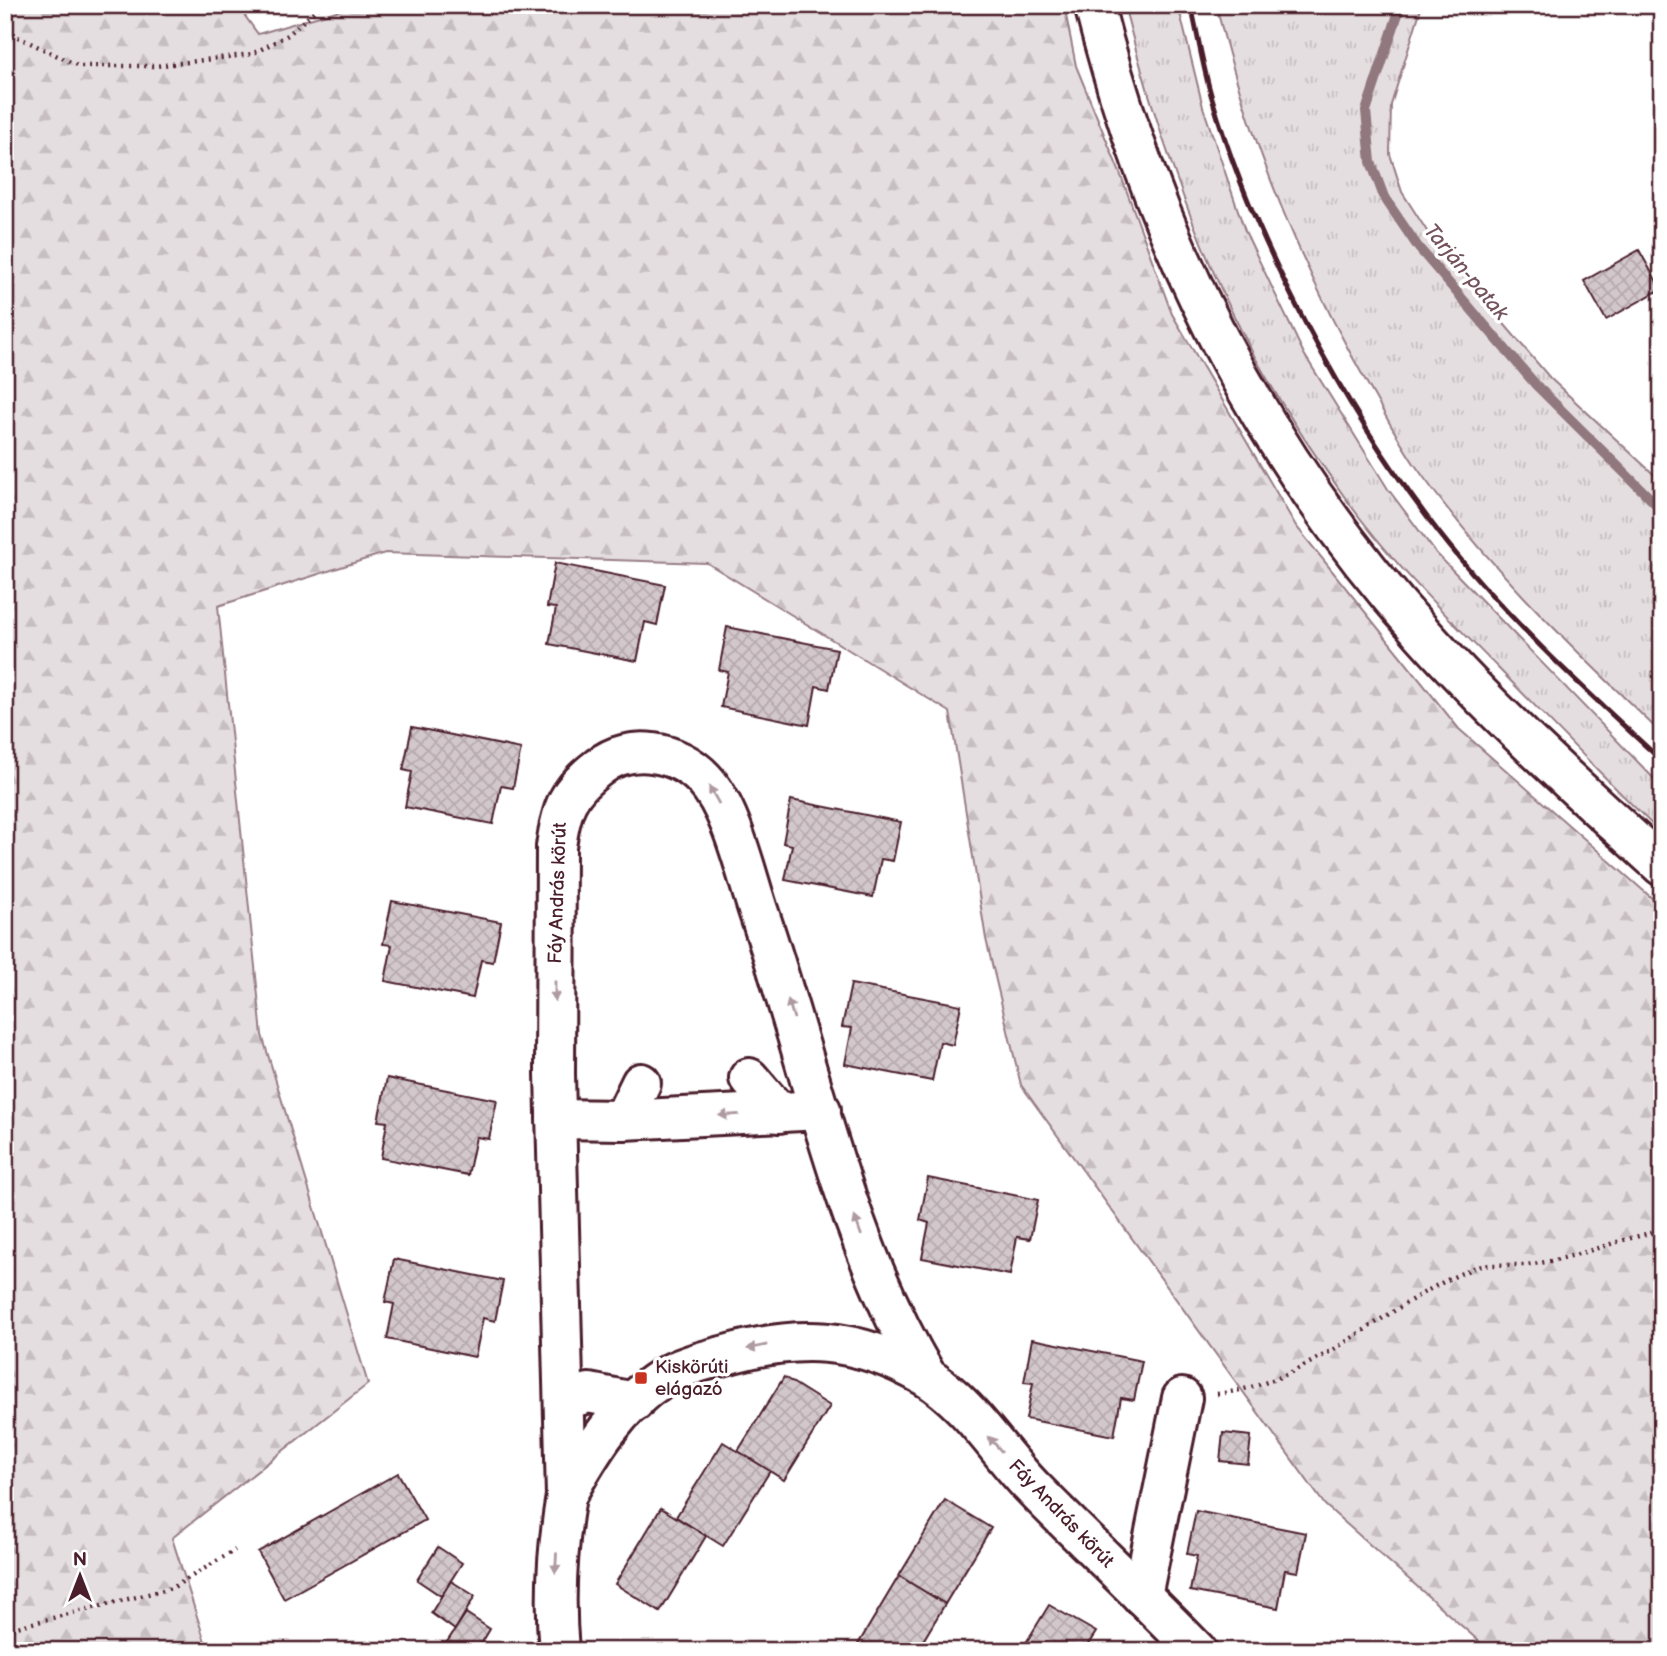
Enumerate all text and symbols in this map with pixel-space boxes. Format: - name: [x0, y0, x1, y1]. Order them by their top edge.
- water label: Tarján-patak: [1418, 219, 1514, 326]
- one-way arrow: [708, 786, 720, 805]
- street label: Fáy András körút: [544, 822, 572, 964]
- one-way arrow: [549, 981, 561, 1003]
- one-way arrow: [785, 998, 795, 1019]
- one-way arrow: [717, 1109, 739, 1120]
- one-way arrow: [852, 1216, 863, 1237]
- one-way arrow: [746, 1341, 768, 1352]
- place label: Kiskörúti elágazó: [655, 1356, 728, 1401]
- marker: Kiskörúti elágazó: [633, 1370, 649, 1386]
- one-way arrow: [987, 1435, 1003, 1453]
- street label: Fáy András körút: [1003, 1455, 1119, 1573]
- north arrow: [46, 1540, 116, 1610]
- text: N: [73, 1549, 87, 1572]
- one-way arrow: [551, 1552, 562, 1574]

